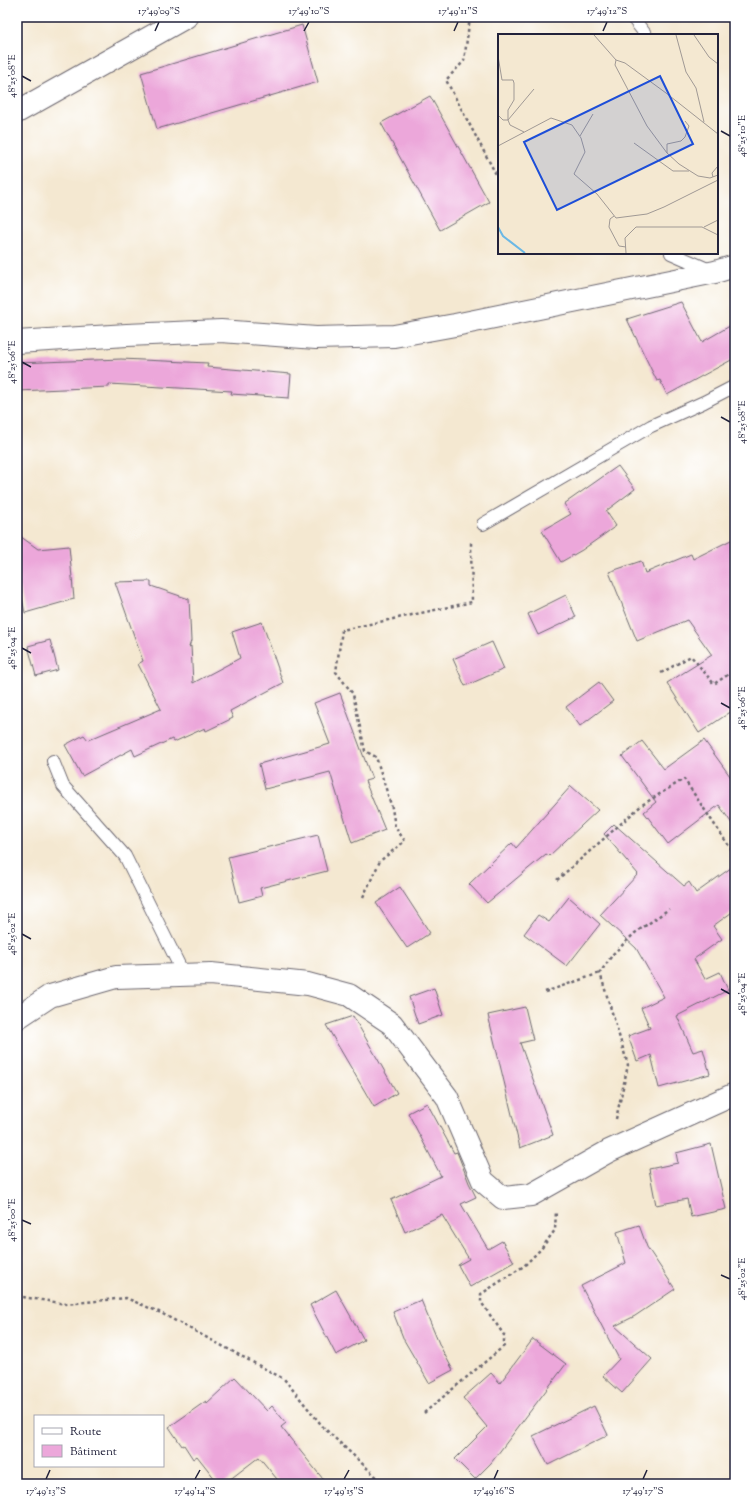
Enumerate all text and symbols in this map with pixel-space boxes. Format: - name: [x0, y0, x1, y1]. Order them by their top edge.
- text: 17°49'09"S: [138, 4, 180, 19]
- text: 17°49'10"S: [288, 4, 330, 19]
- text: 17°49'11"S: [438, 4, 478, 19]
- text: 17°49'12"S: [587, 4, 627, 19]
- inset map: [498, 34, 718, 254]
- text: 48°25'08"E: [5, 54, 20, 98]
- text: 48°25'10"E: [735, 115, 750, 157]
- text: 48°25'06"E: [5, 340, 20, 384]
- text: 48°25'08"E: [735, 400, 750, 444]
- text: 48°25'04"E: [5, 627, 20, 669]
- text: 48°25'06"E: [735, 686, 750, 730]
- text: 48°25'02"E: [5, 913, 20, 955]
- text: 48°25'04"E: [735, 973, 750, 1015]
- text: 48°25'00"E: [5, 1198, 20, 1242]
- text: 48°25'02"E: [735, 1258, 750, 1300]
- legend: [34, 1415, 164, 1467]
- text: Route: [70, 1423, 102, 1441]
- text: Bâtiment: [70, 1443, 117, 1461]
- text: 17°49'13"S: [26, 1484, 66, 1499]
- text: 17°49'14"S: [174, 1484, 216, 1499]
- text: 17°49'15"S: [324, 1484, 364, 1499]
- text: 17°49'16"S: [473, 1484, 515, 1499]
- text: 17°49'17"S: [622, 1484, 664, 1499]

